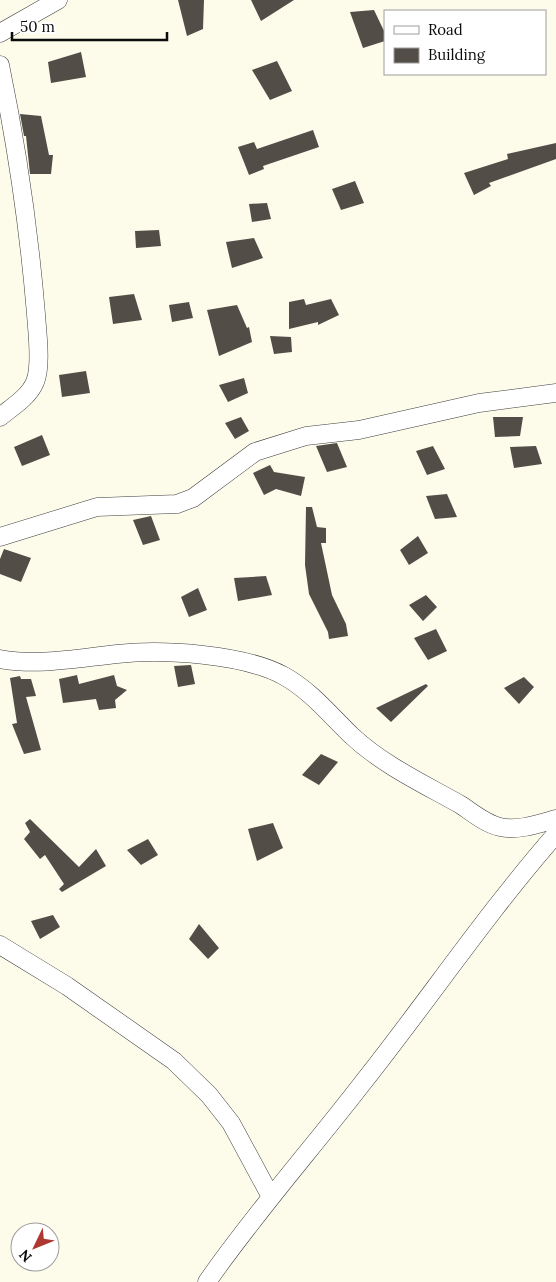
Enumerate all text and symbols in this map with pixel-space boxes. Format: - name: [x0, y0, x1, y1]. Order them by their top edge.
- scale bar: [12, 10, 168, 42]
- legend: [384, 10, 546, 75]
- text: 50 m: [20, 17, 55, 36]
- text: Road: [428, 20, 463, 39]
- text: Building: [428, 45, 486, 64]
- north arrow: [10, 1222, 60, 1272]
- text: N: [15, 1246, 36, 1266]

